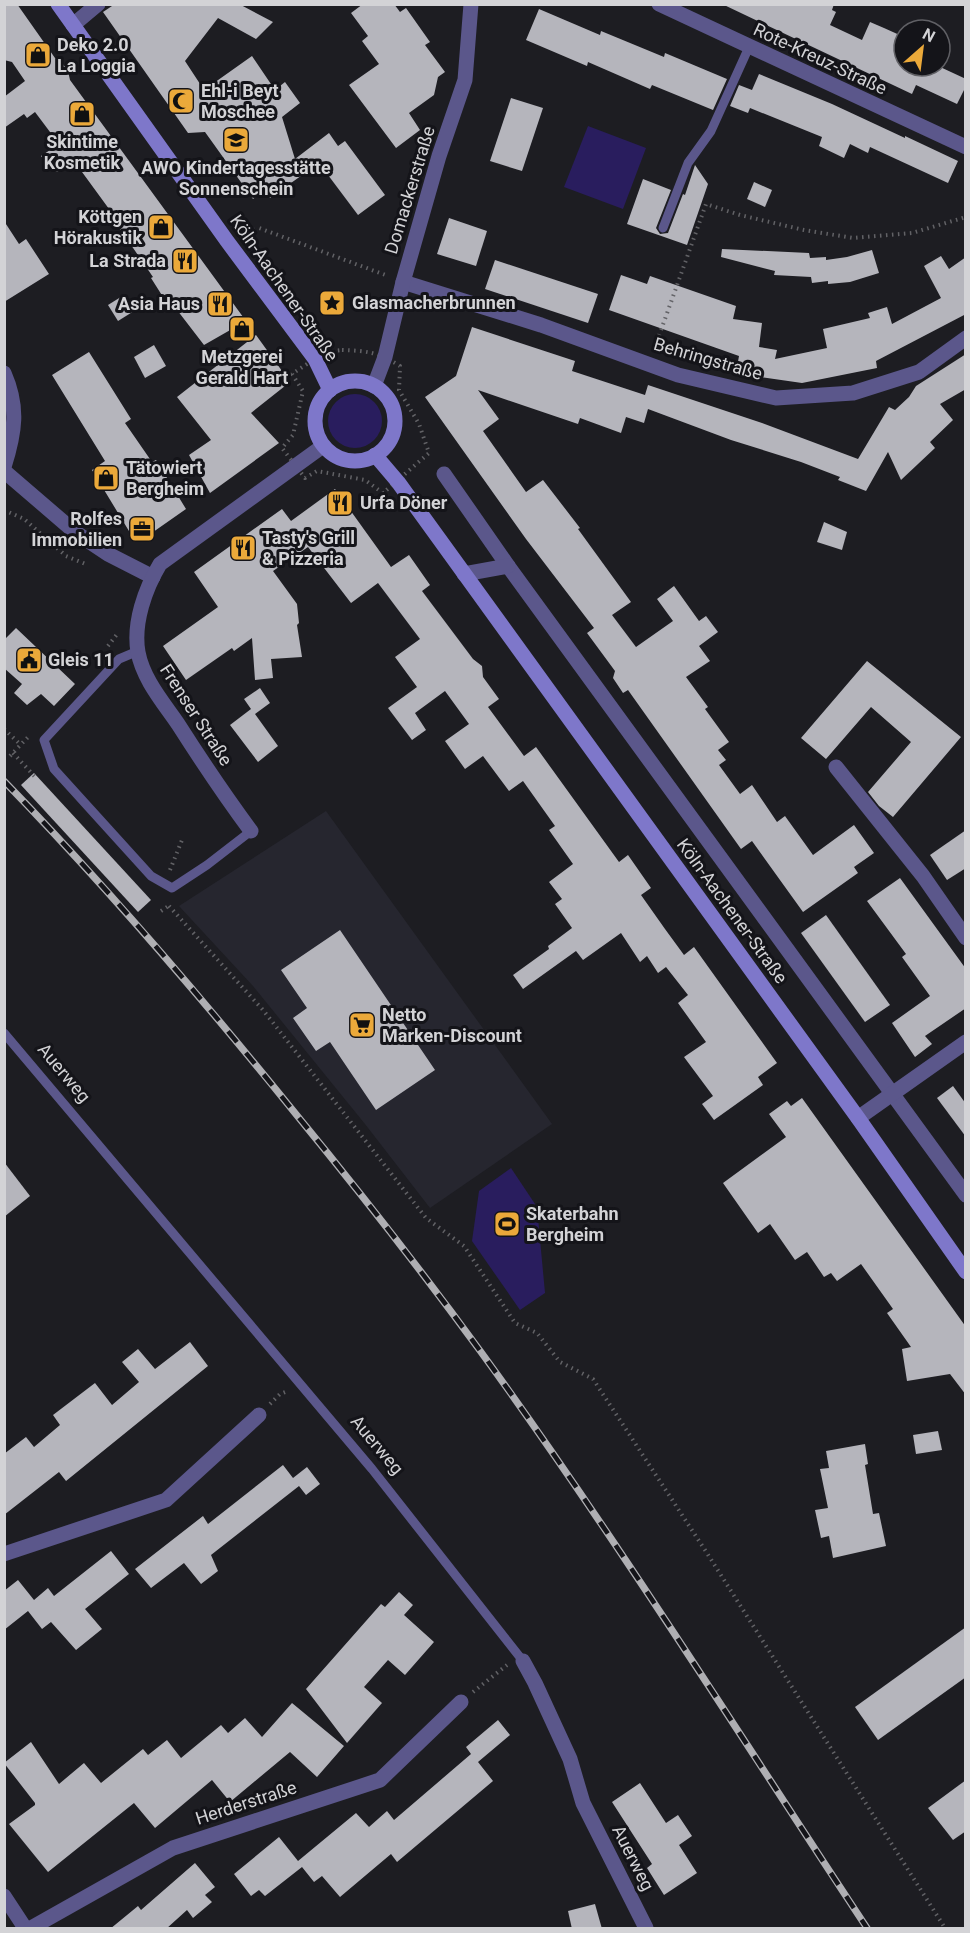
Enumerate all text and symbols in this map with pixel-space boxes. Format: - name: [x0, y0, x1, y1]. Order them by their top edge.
- street label: Rote-Kreuz-Straße: [750, 18, 890, 99]
- north arrow: [892, 18, 952, 78]
- text: N: [919, 24, 938, 46]
- place label: Deko 2.0 La Loggia: [57, 34, 136, 76]
- shop icon: Deko 2.0 La Loggia: [23, 40, 53, 70]
- place label: Ehl-i Beyt Moschee: [201, 80, 279, 122]
- mosque icon: Ehl-i Beyt Moschee: [166, 86, 196, 116]
- shop icon: Skintime Kosmetik: [67, 99, 97, 129]
- street label: Domackerstraße: [380, 123, 439, 256]
- school or university icon: AWO Kindertagesstätte Sonnenschein: [221, 125, 251, 155]
- place label: Skintime Kosmetik: [44, 131, 121, 173]
- place label: AWO Kindertagesstätte Sonnenschein: [141, 157, 331, 199]
- place label: Köttgen Hörakustik: [54, 206, 142, 248]
- street label: Köln-Aachener-Straße: [226, 210, 343, 365]
- shop icon: Köttgen Hörakustik: [146, 212, 176, 242]
- restaurant icon: La Strada: [170, 246, 200, 276]
- place label: La Strada: [89, 250, 166, 271]
- place icon: Glasmacherbrunnen: [317, 288, 347, 318]
- restaurant icon: Asia Haus: [205, 289, 235, 319]
- place label: Glasmacherbrunnen: [352, 292, 516, 313]
- place label: Asia Haus: [118, 293, 200, 314]
- shop icon: Metzgerei Gerald Hart: [227, 314, 257, 344]
- street label: Behringstraße: [651, 333, 765, 384]
- place label: Metzgerei Gerald Hart: [196, 346, 288, 388]
- place label: Tätowiert Bergheim: [126, 457, 204, 499]
- shop icon: Tätowiert Bergheim: [91, 463, 121, 493]
- restaurant icon: Urfa Döner: [325, 488, 355, 518]
- place label: Urfa Döner: [360, 492, 448, 513]
- place label: Rolfes Immobilien: [31, 508, 122, 550]
- office icon: Rolfes Immobilien: [127, 514, 157, 544]
- place label: Tasty's Grill & Pizzeria: [262, 527, 355, 569]
- restaurant icon: Tasty's Grill & Pizzeria: [228, 533, 258, 563]
- public building icon: Gleis 11: [14, 645, 44, 675]
- place label: Gleis 11: [48, 649, 114, 670]
- street label: Frenser Straße: [156, 660, 237, 769]
- street label: Köln-Aachener-Straße: [673, 834, 792, 987]
- place label: Netto Marken-Discount: [382, 1004, 522, 1046]
- supermarket icon: Netto Marken-Discount: [347, 1010, 377, 1040]
- street label: Auerweg: [34, 1039, 95, 1106]
- place label: Skaterbahn Bergheim: [526, 1203, 619, 1245]
- sports icon: Skaterbahn Bergheim: [492, 1209, 522, 1239]
- street label: Auerweg: [347, 1411, 408, 1478]
- street label: Herderstraße: [193, 1776, 299, 1829]
- street label: Auerweg: [608, 1822, 659, 1894]

